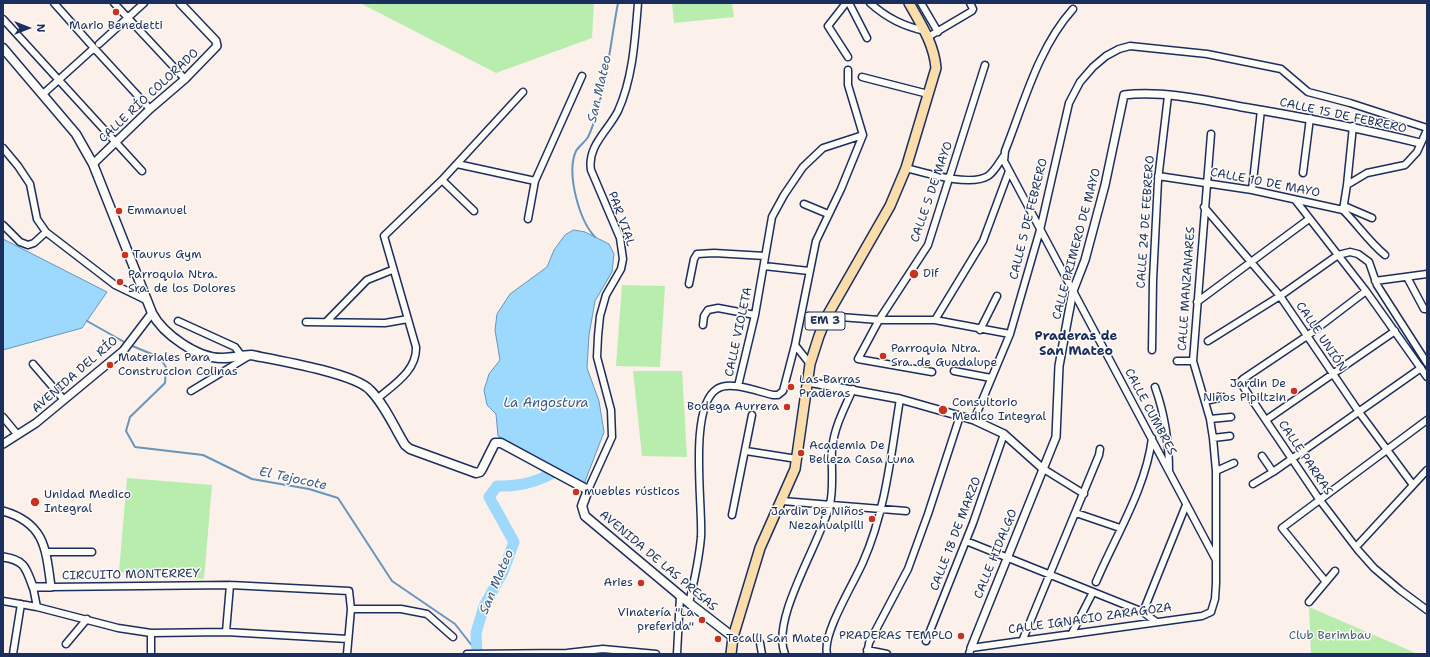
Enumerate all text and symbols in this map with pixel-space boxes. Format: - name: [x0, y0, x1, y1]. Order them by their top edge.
- marker: Mario Benedetti: [111, 7, 121, 17]
- north arrow: [8, 8, 48, 48]
- place label: Mario Benedetti: [69, 19, 163, 33]
- text: N: [33, 24, 48, 32]
- street label: CALLE RÍO COLORADO: [96, 46, 202, 146]
- water label: San Mateo: [585, 54, 615, 124]
- street label: CALLE 15 DE FEBRERO: [1278, 95, 1408, 137]
- street label: CALLE 5 DE MAYO: [908, 140, 956, 244]
- street label: CALLE 24 DE FEBRERO: [1134, 155, 1158, 289]
- street label: CALLE 5 DE FEBRERO: [1007, 157, 1051, 281]
- street label: CALLE 10 DE MAYO: [1209, 165, 1321, 201]
- street label: CALLE PRIMERO DE MAYO: [1050, 167, 1104, 321]
- street label: PAR VIAL: [604, 190, 638, 248]
- place label: Emmanuel: [127, 204, 187, 218]
- marker: Emmanuel: [114, 206, 124, 216]
- street label: CALLE MANZANARES: [1175, 226, 1199, 352]
- place label: Taurus Gym: [133, 248, 202, 262]
- marker: Taurus Gym: [120, 250, 130, 260]
- place label: Dif: [923, 267, 939, 281]
- place label: Parroquia Ntra. Sra. de los Dolores: [128, 268, 236, 296]
- marker: Dif: [908, 268, 920, 280]
- marker: Parroquia Ntra. Sra. de los Dolores: [115, 277, 125, 287]
- street label: CALLE VIOLETA: [722, 286, 756, 378]
- street label: CALLE UNIÓN: [1292, 300, 1350, 374]
- road number: EM 3: [805, 312, 845, 330]
- district label: Praderas de San Mateo: [1035, 329, 1117, 360]
- street label: AVENIDA DEL RÍO: [29, 334, 121, 416]
- place label: Parroquia Ntra. Sra. de Guadalupe: [891, 342, 997, 370]
- place label: Materiales Para Construccion Colinas: [118, 351, 238, 379]
- marker: Parroquia Ntra. Sra. de Guadalupe: [878, 351, 888, 361]
- marker: Materiales Para Construccion Colinas: [105, 360, 115, 370]
- street label: CALLE CUMBRES: [1121, 366, 1179, 458]
- place label: Las Barras Praderas: [799, 373, 861, 401]
- place label: Jardin De Niños Pipiltzin: [1203, 377, 1286, 405]
- marker: Las Barras Praderas: [786, 382, 796, 392]
- marker: Jardin De Niños Pipiltzin: [1289, 386, 1299, 396]
- water label: La Angostura: [503, 396, 589, 412]
- place label: Consultorio Medico Integral: [952, 396, 1046, 424]
- place label: Bodega Aurrera: [687, 400, 779, 414]
- marker: Bodega Aurrera: [782, 402, 792, 412]
- marker: Consultorio Medico Integral: [937, 404, 949, 416]
- street label: CALLE PARRAS: [1275, 418, 1335, 498]
- place label: Academia De Belleza Casa Luna: [809, 439, 915, 467]
- marker: Academia De Belleza Casa Luna: [796, 448, 806, 458]
- water label: El Tejocote: [258, 464, 328, 494]
- street label: CALLE 18 DE MARZO: [928, 475, 984, 593]
- place label: muebles rústicos: [584, 485, 680, 499]
- marker: muebles rústicos: [571, 487, 581, 497]
- place label: Unidad Medico Integral: [44, 488, 131, 516]
- marker: Unidad Medico Integral: [29, 496, 41, 508]
- place label: Jardin De Niños Nezahualpilli: [771, 505, 864, 533]
- street label: AVENIDA DE LAS PRESAS: [596, 507, 720, 615]
- street label: CALLE HIDALGO: [971, 507, 1021, 601]
- marker: Jardin De Niños Nezahualpilli: [867, 514, 877, 524]
- water label: San Mateo: [476, 547, 518, 617]
- street label: CIRCUITO MONTERREY: [62, 567, 200, 583]
- place label: Aries: [603, 576, 633, 590]
- marker: Aries: [636, 578, 646, 588]
- street label: CALLE IGNACIO ZARAGOZA: [1007, 600, 1173, 638]
- place label: Vinatería "La preferida": [618, 606, 694, 634]
- marker: Vinatería "La preferida": [697, 615, 707, 625]
- place label: PRADERAS TEMPLO: [839, 629, 953, 643]
- park label: Club Berimbau: [1289, 629, 1371, 643]
- marker: PRADERAS TEMPLO: [956, 631, 966, 641]
- place label: Tecalli San Mateo: [726, 632, 830, 646]
- marker: Tecalli San Mateo: [713, 634, 723, 644]

